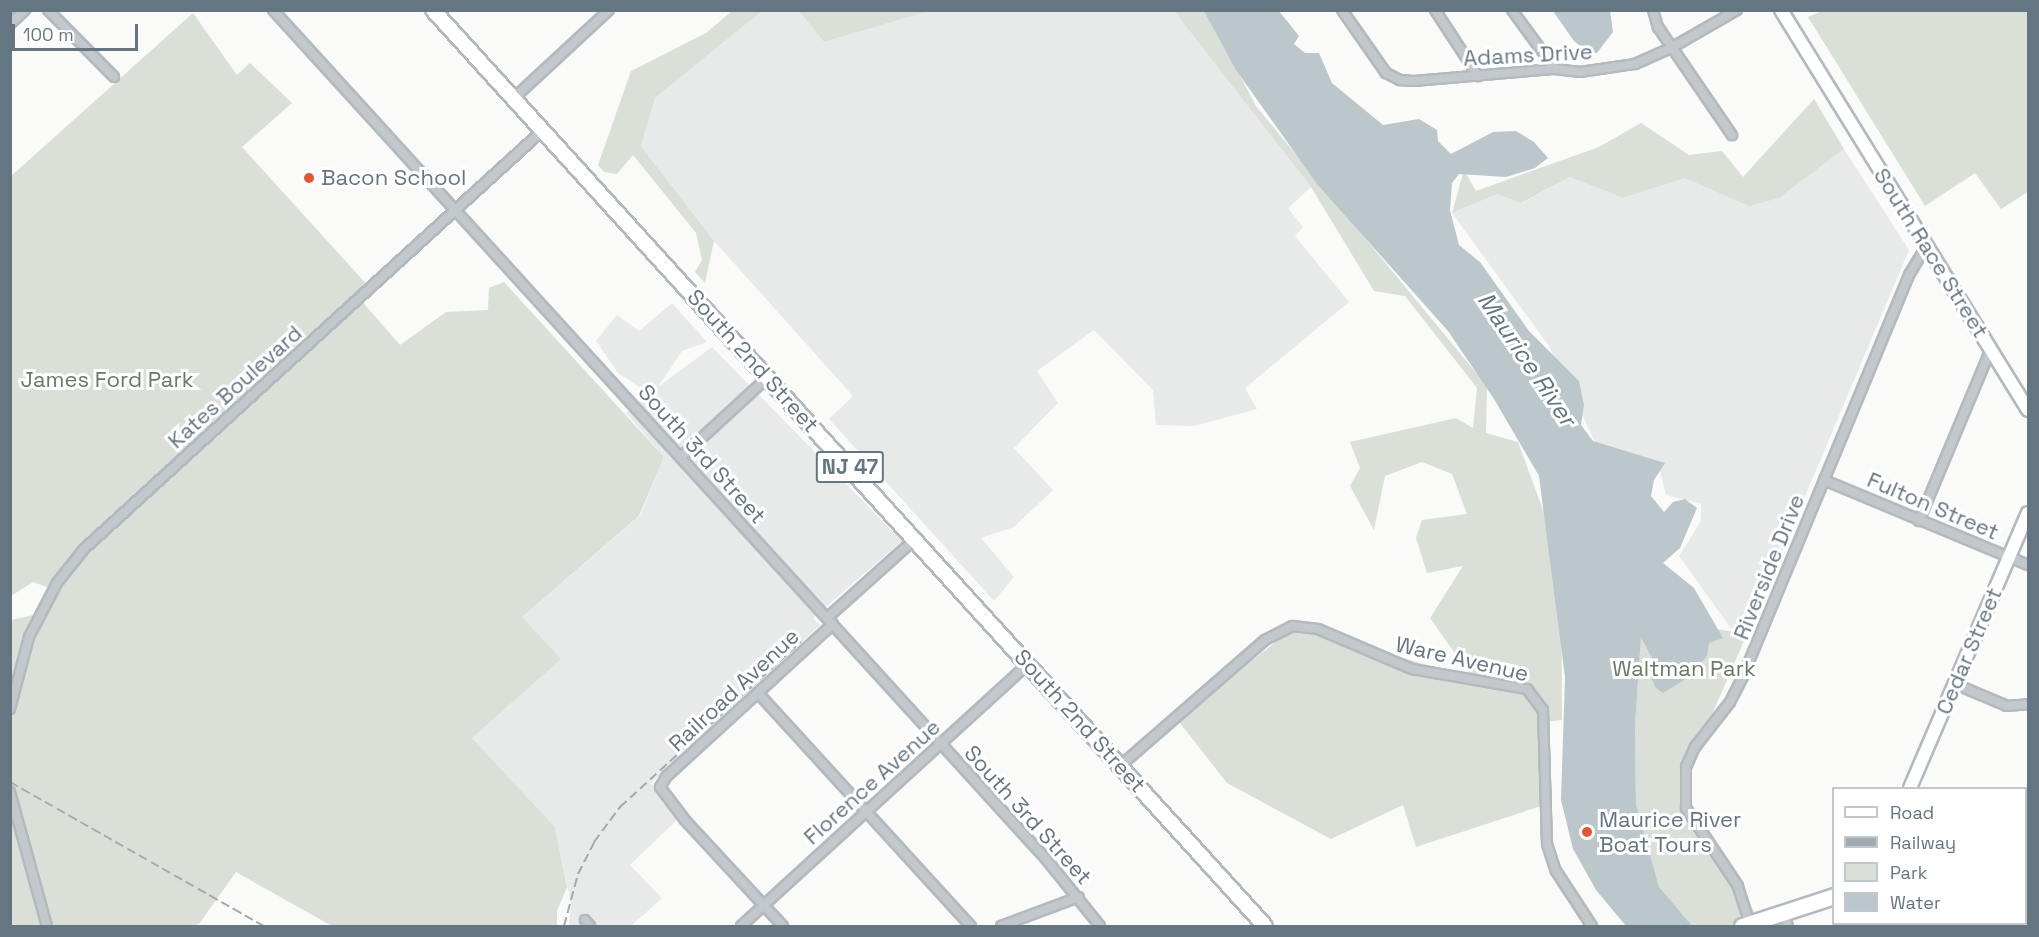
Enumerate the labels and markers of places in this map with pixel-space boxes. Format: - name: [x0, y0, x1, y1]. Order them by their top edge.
- place label: Bacon School: [321, 165, 466, 191]
- marker: Bacon School: [302, 171, 316, 185]
- place label: Maurice River Boat Tours: [1599, 806, 1741, 858]
- marker: Maurice River Boat Tours: [1580, 825, 1594, 839]

